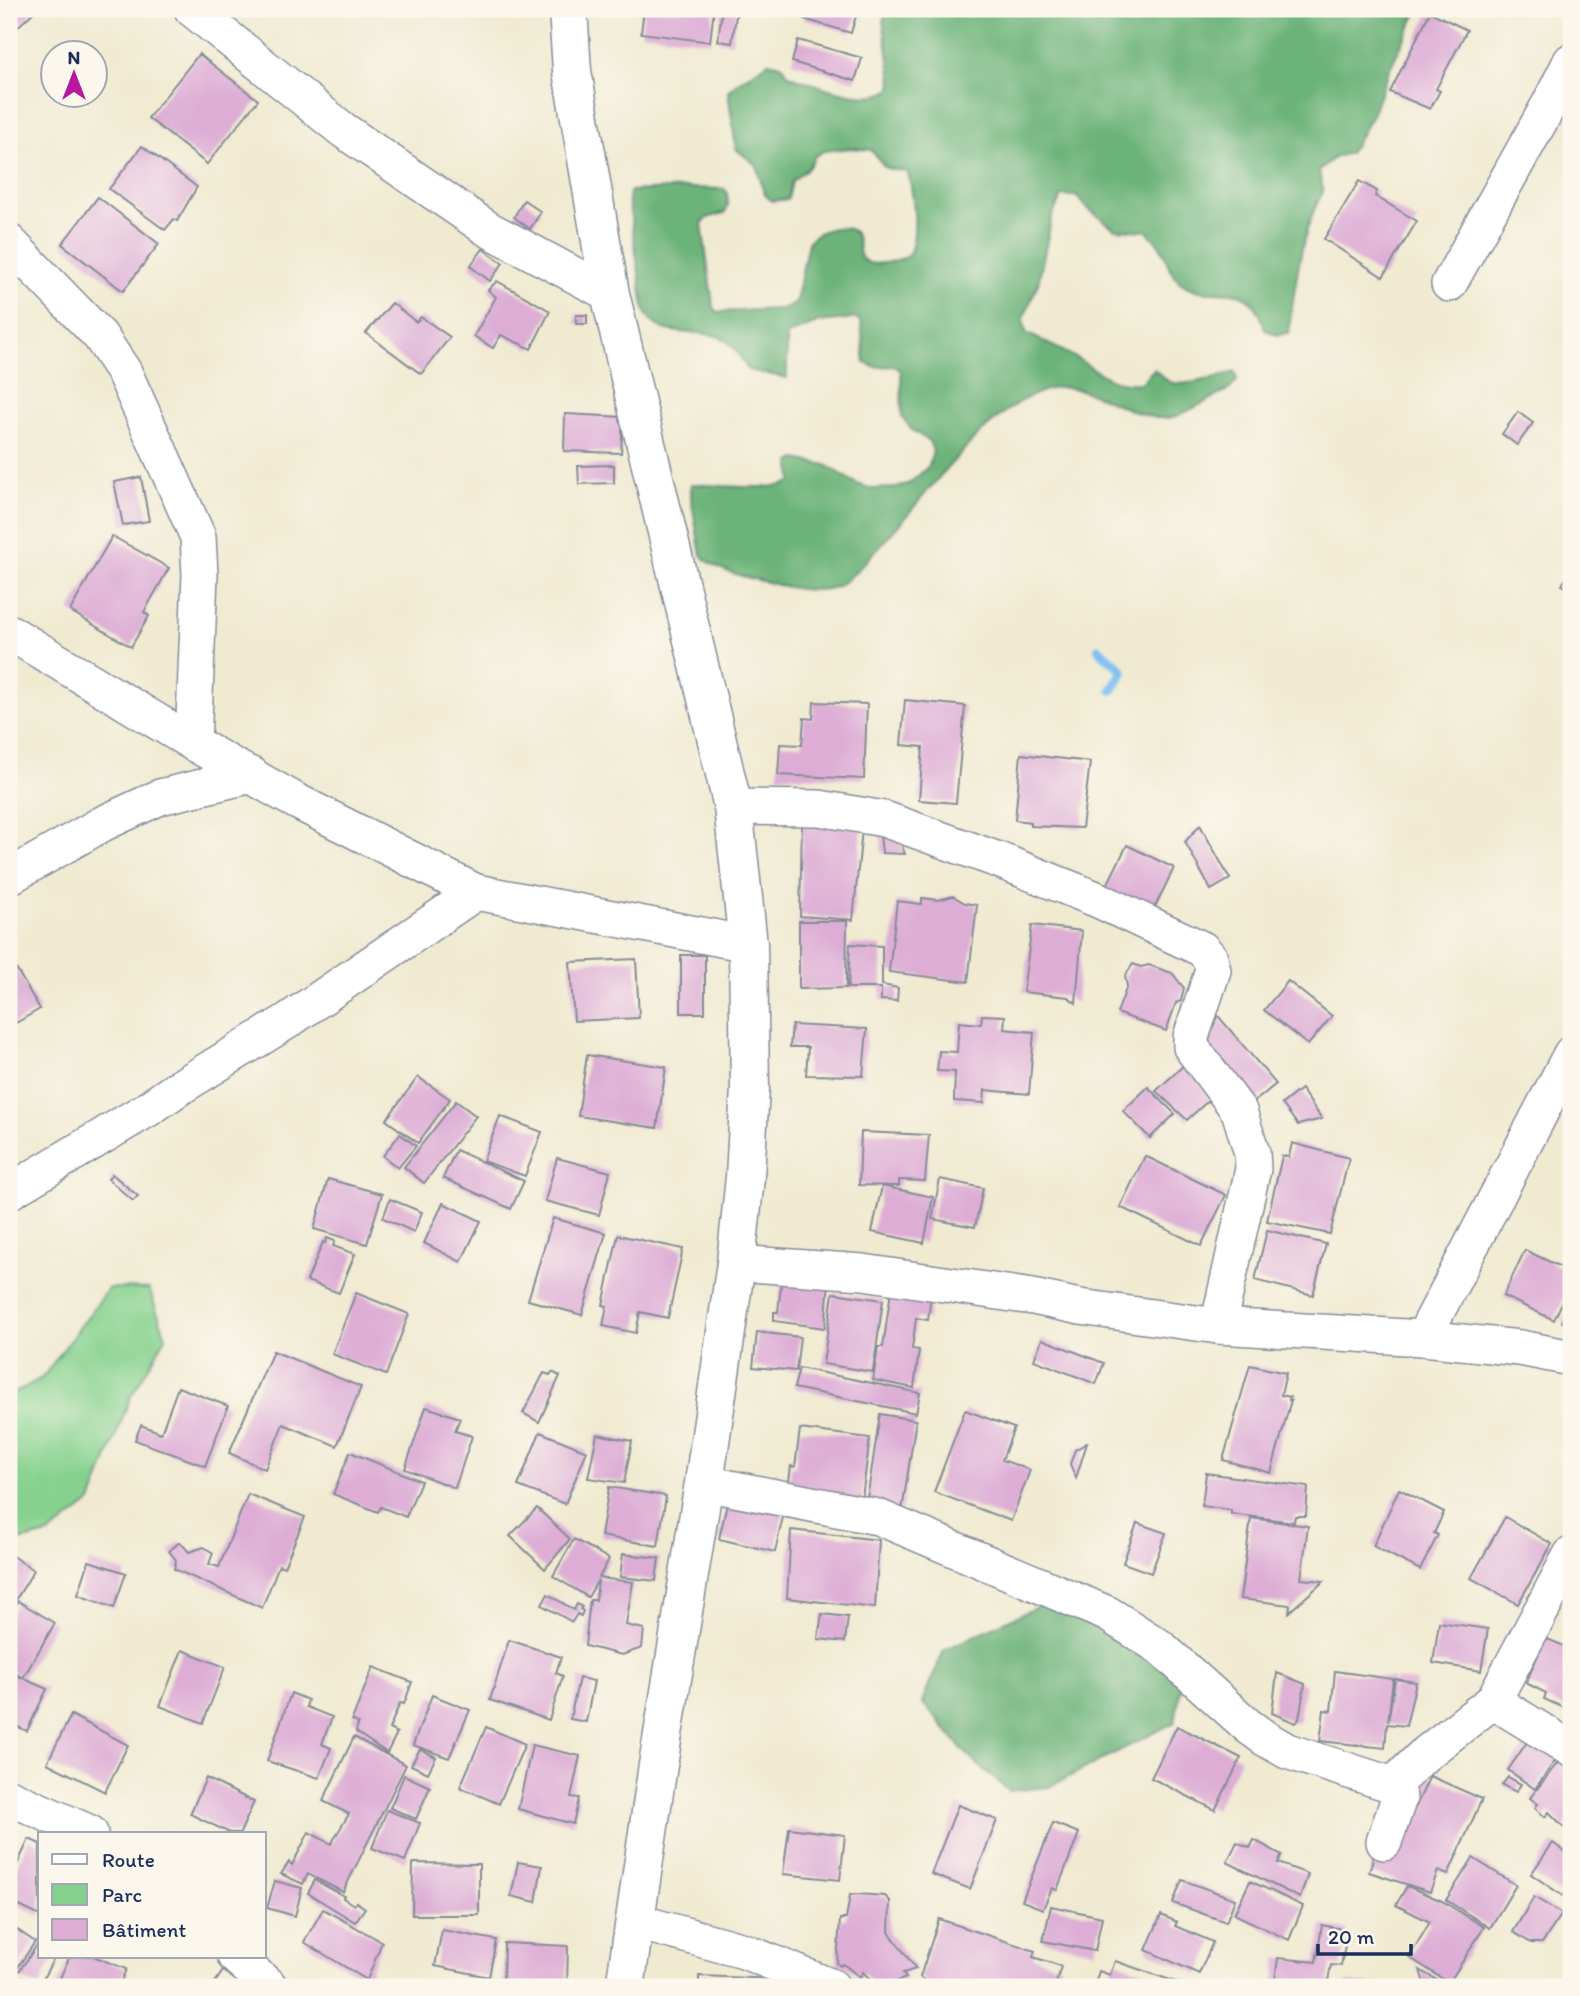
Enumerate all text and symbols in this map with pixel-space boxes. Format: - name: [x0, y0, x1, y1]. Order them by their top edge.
- north arrow: [38, 38, 108, 108]
- text: N: [68, 46, 80, 69]
- legend: [38, 1832, 266, 1958]
- text: Route: [102, 1847, 155, 1872]
- text: Parc: [102, 1882, 142, 1907]
- scale bar: [1318, 1912, 1410, 1956]
- text: Bâtiment: [102, 1917, 186, 1942]
- text: 20 m: [1328, 1924, 1375, 1949]

